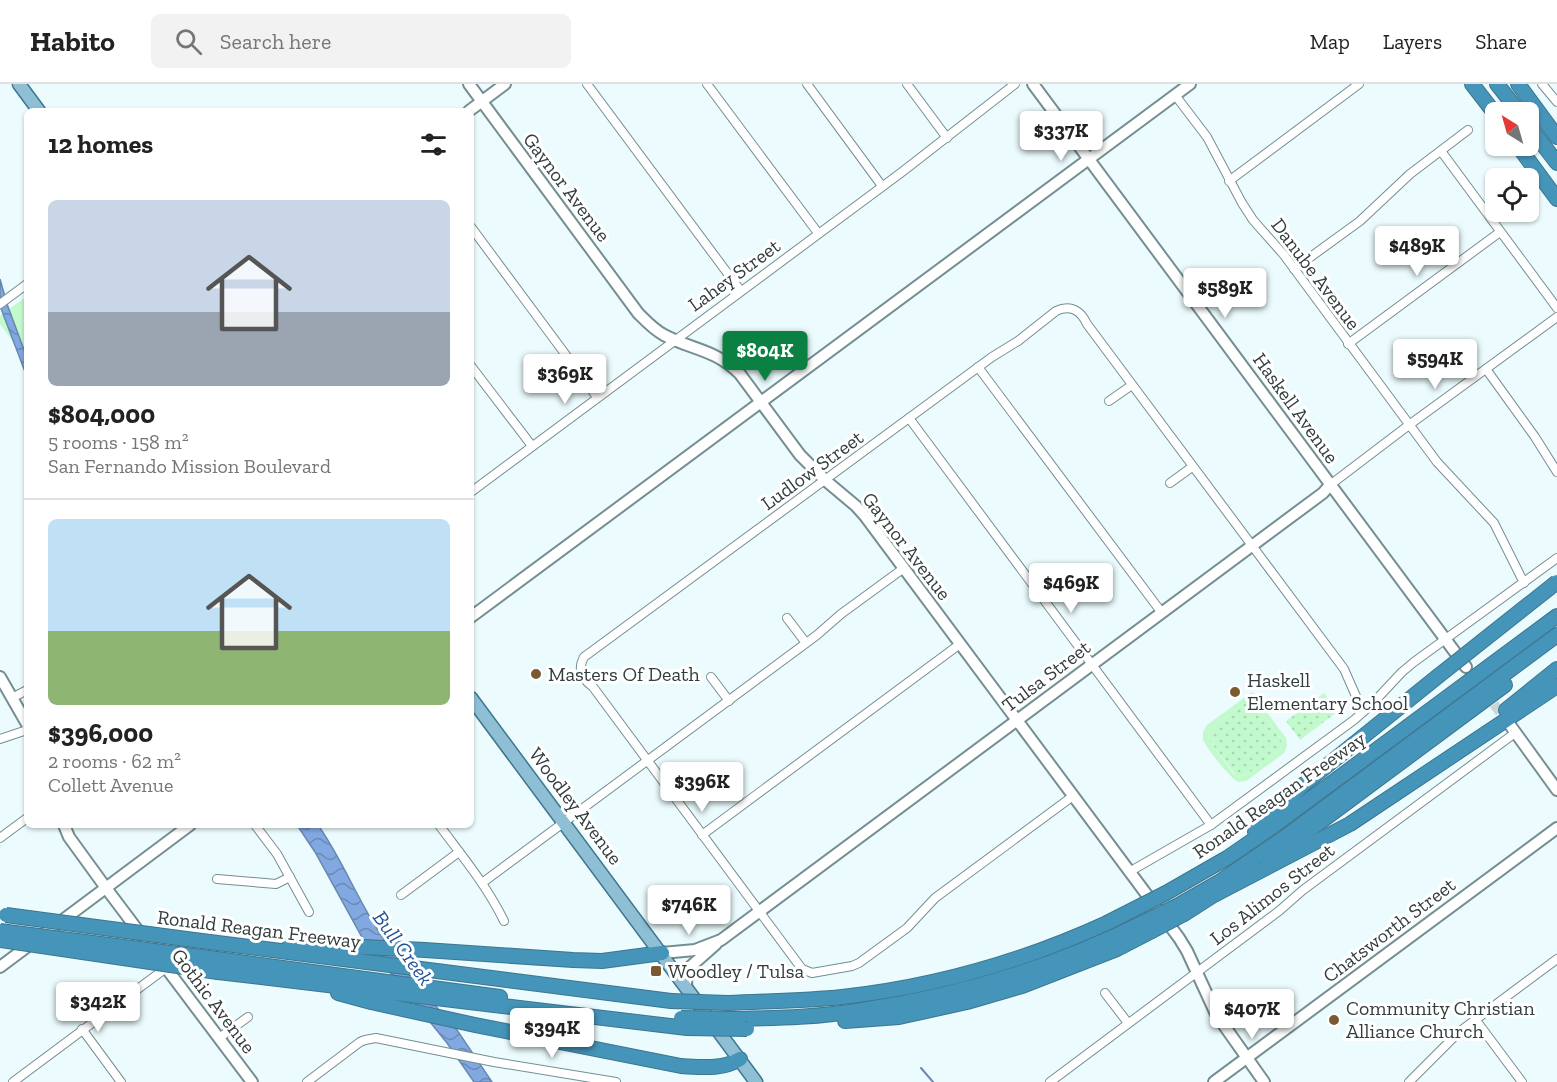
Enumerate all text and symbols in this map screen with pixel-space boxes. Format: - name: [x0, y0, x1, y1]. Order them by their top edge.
- search box: [151, 14, 571, 68]
- text: Habito: [30, 25, 115, 58]
- icon: search: [172, 25, 205, 58]
- text: Search here: [220, 28, 331, 55]
- text: Map: [1310, 29, 1350, 54]
- text: Layers: [1383, 29, 1442, 54]
- text: Share: [1475, 29, 1527, 54]
- north arrow: [1485, 102, 1539, 156]
- map controls: [1485, 102, 1539, 222]
- pin: $337K: [1019, 111, 1103, 162]
- text: $337K: [1034, 118, 1088, 142]
- text: 12 homes: [48, 128, 153, 160]
- icon: filters: [417, 128, 450, 161]
- street label: Gaynor Avenue: [518, 128, 616, 246]
- button: locate: [1485, 168, 1539, 222]
- street label: Danube Avenue: [1266, 213, 1366, 335]
- pin: $489K: [1375, 226, 1459, 277]
- street label: Lahey Street: [683, 233, 785, 316]
- text: $489K: [1389, 233, 1445, 257]
- icon: home: [195, 239, 303, 347]
- pin: $589K: [1183, 268, 1267, 319]
- text: $589K: [1197, 275, 1253, 299]
- pin: $804K: [723, 331, 807, 382]
- text: $804K: [737, 338, 794, 362]
- pin: $594K: [1393, 339, 1477, 390]
- text: $594K: [1407, 346, 1463, 370]
- street label: Haskell Avenue: [1248, 348, 1344, 468]
- pin: $369K: [523, 354, 607, 405]
- text: $369K: [537, 361, 593, 385]
- text: $804,000: [48, 398, 155, 430]
- street label: Ludlow Street: [756, 425, 868, 515]
- text: 5 rooms · 158 m²: [48, 430, 189, 454]
- text: San Fernando Mission Boulevard: [48, 454, 331, 478]
- street label: Gaynor Avenue: [857, 487, 957, 605]
- icon: home: [195, 558, 303, 666]
- pin: $469K: [1029, 563, 1113, 614]
- text: $469K: [1043, 570, 1099, 594]
- street label: Tulsa Street: [997, 635, 1095, 717]
- place label: Masters Of Death: [548, 662, 700, 686]
- marker: Masters Of Death: [529, 667, 543, 681]
- place label: Haskell Elementary School: [1247, 668, 1408, 715]
- marker: Haskell Elementary School: [1228, 685, 1242, 699]
- text: $396,000: [48, 717, 153, 749]
- street label: Ronald Reagan Freeway: [1188, 726, 1371, 864]
- street label: Woodley Avenue: [524, 743, 628, 869]
- text: 2 rooms · 62 m²: [48, 749, 181, 773]
- pin: $396K: [660, 762, 744, 813]
- text: $396K: [674, 769, 730, 793]
- text: Collett Avenue: [48, 773, 173, 797]
- street label: Los Alimos Street: [1205, 838, 1339, 950]
- street label: Chatsworth Street: [1318, 872, 1460, 988]
- pin: $746K: [647, 885, 731, 936]
- text: $746K: [662, 892, 716, 916]
- street label: Ronald Reagan Freeway: [156, 905, 363, 954]
- water label: Bull Creek: [368, 906, 439, 990]
- street label: Gothic Avenue: [167, 944, 261, 1058]
- place label: Woodley / Tulsa: [668, 959, 805, 983]
- marker: Woodley / Tulsa: [649, 964, 663, 978]
- pin: $342K: [56, 982, 140, 1033]
- text: $342K: [70, 989, 126, 1013]
- pin: $407K: [1210, 989, 1294, 1040]
- text: $407K: [1224, 996, 1280, 1020]
- place label: Community Christian Alliance Church: [1346, 996, 1535, 1043]
- pin: $394K: [510, 1008, 594, 1059]
- marker: Community Christian Alliance Church: [1327, 1013, 1341, 1027]
- text: $394K: [524, 1015, 580, 1039]

